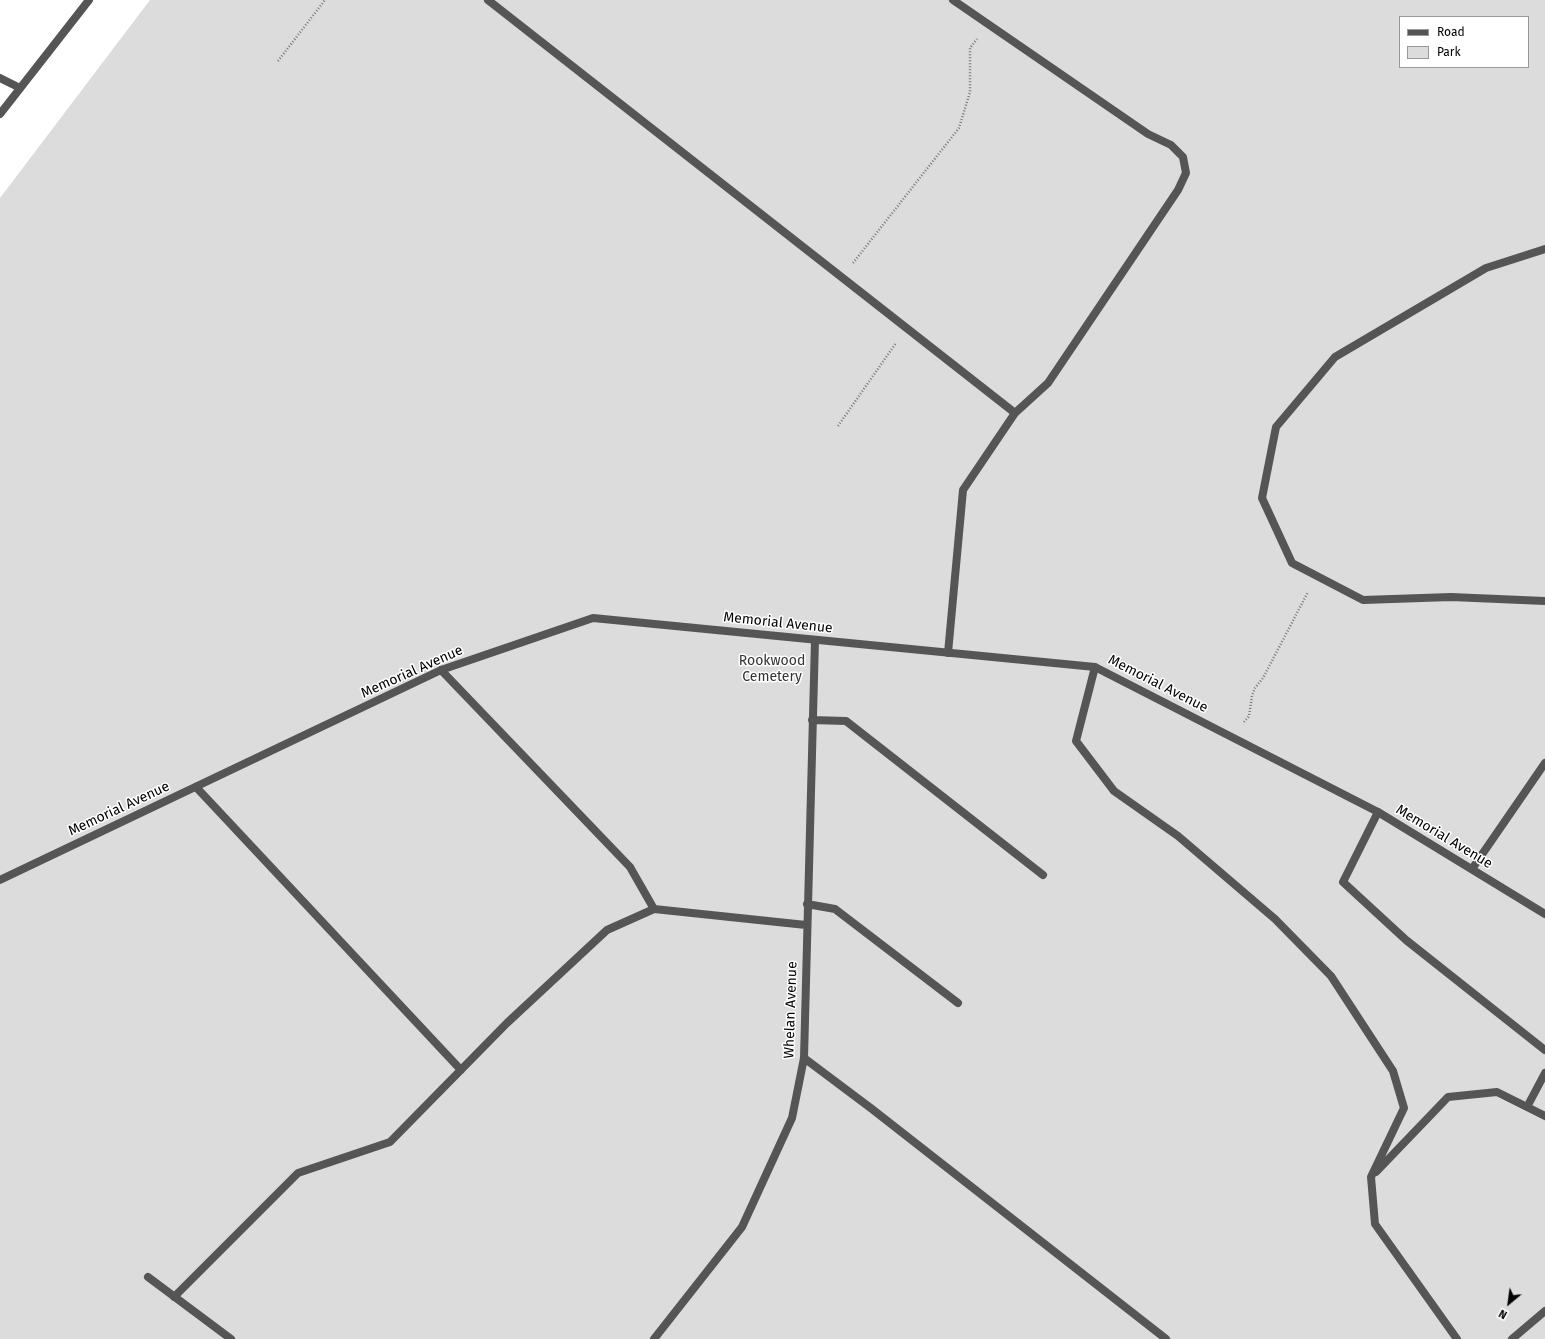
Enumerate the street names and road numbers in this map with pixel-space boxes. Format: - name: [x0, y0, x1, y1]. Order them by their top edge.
- street label: Memorial Avenue: [723, 609, 833, 637]
- street label: Memorial Avenue: [358, 642, 466, 702]
- street label: Memorial Avenue: [1105, 652, 1211, 716]
- street label: Memorial Avenue: [66, 778, 172, 840]
- street label: Memorial Avenue: [1393, 802, 1495, 872]
- street label: Whelan Avenue: [781, 961, 801, 1059]

